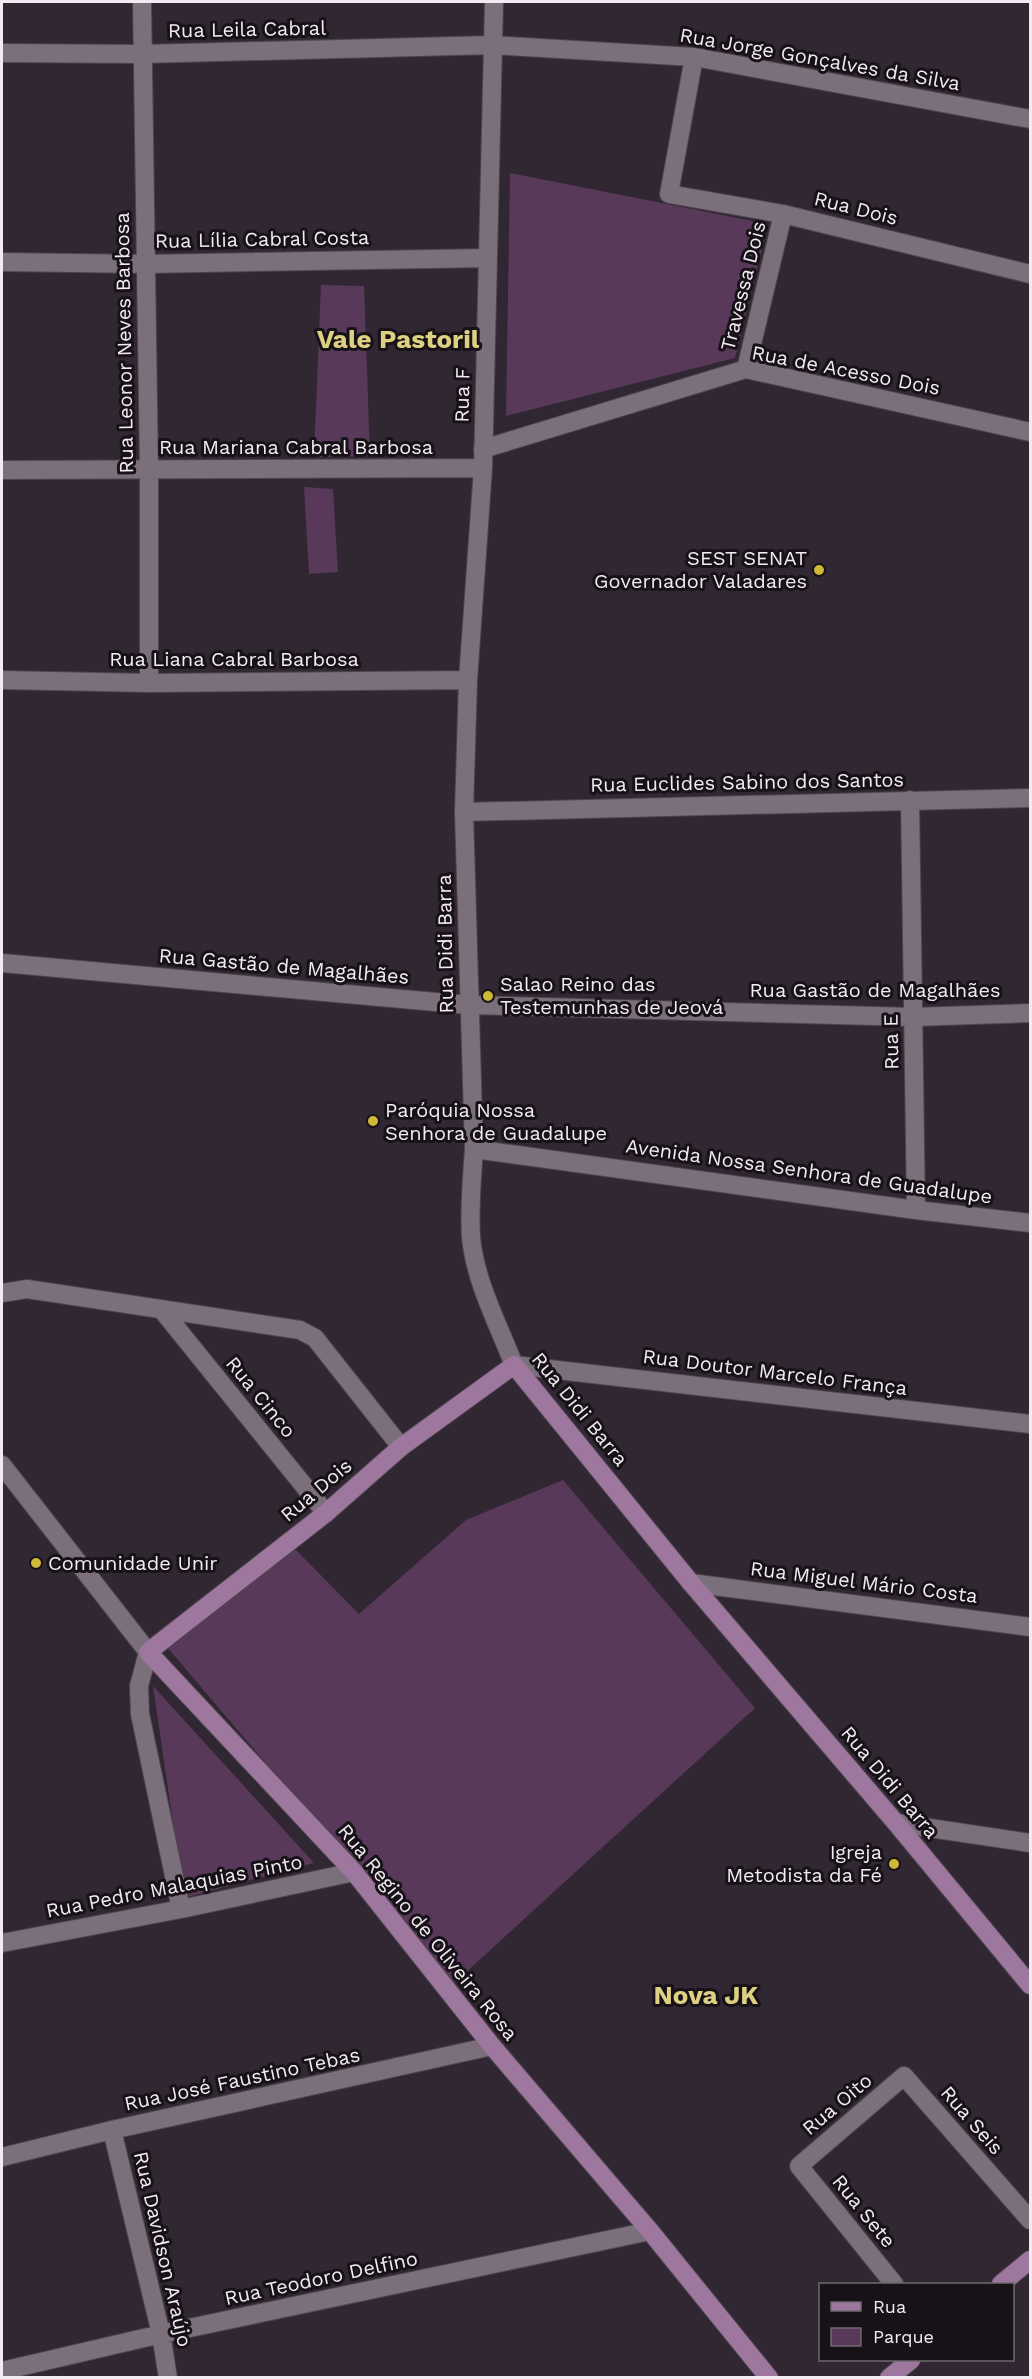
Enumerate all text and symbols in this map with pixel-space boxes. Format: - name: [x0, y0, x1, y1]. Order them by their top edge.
- street label: Rua Leila Cabral: [168, 16, 326, 42]
- street label: Rua Jorge Gonçalves da Silva: [678, 22, 962, 96]
- street label: Rua Dois: [812, 186, 900, 230]
- street label: Rua Leonor Neves Barbosa: [110, 212, 138, 474]
- street label: Travessa Dois: [715, 219, 771, 353]
- street label: Rua Lília Cabral Costa: [155, 225, 369, 253]
- district label: Vale Pastoril: [317, 324, 480, 354]
- street label: Rua de Acesso Dois: [750, 340, 942, 400]
- street label: Rua F: [450, 367, 474, 423]
- street label: Rua Mariana Cabral Barbosa: [159, 435, 433, 459]
- place label: SEST SENAT Governador Valadares: [594, 546, 807, 593]
- marker: SEST SENAT Governador Valadares: [812, 563, 826, 577]
- street label: Rua Liana Cabral Barbosa: [109, 647, 359, 671]
- street label: Rua Euclides Sabino dos Santos: [590, 767, 904, 797]
- street label: Rua Didi Barra: [432, 874, 458, 1014]
- street label: Rua Gastão de Magalhães: [158, 943, 410, 989]
- place label: Salao Reino das Testemunhas de Jeová: [500, 972, 723, 1019]
- street label: Rua Gastão de Magalhães: [750, 978, 1001, 1002]
- marker: Salao Reino das Testemunhas de Jeová: [481, 989, 495, 1003]
- street label: Rua E: [879, 1014, 903, 1070]
- place label: Paróquia Nossa Senhora de Guadalupe: [385, 1098, 607, 1145]
- marker: Paróquia Nossa Senhora de Guadalupe: [366, 1114, 380, 1128]
- street label: Avenida Nossa Senhora de Guadalupe: [624, 1133, 994, 1209]
- street label: Rua Doutor Marcelo França: [642, 1344, 908, 1400]
- street label: Rua Didi Barra: [527, 1347, 633, 1471]
- street label: Rua Cinco: [221, 1351, 301, 1443]
- street label: Rua Dois: [276, 1453, 356, 1527]
- place label: Comunidade Unir: [48, 1551, 218, 1575]
- marker: Comunidade Unir: [29, 1556, 43, 1570]
- street label: Rua Miguel Mário Costa: [749, 1556, 979, 1608]
- street label: Rua Didi Barra: [836, 1721, 944, 1843]
- street label: Rua Regino de Oliveira Rosa: [333, 1819, 523, 2045]
- place label: Igreja Metodista da Fé: [726, 1840, 882, 1887]
- street label: Rua Pedro Malaquias Pinto: [44, 1849, 304, 1923]
- marker: Igreja Metodista da Fé: [887, 1857, 901, 1871]
- district label: Nova JK: [654, 1980, 758, 2010]
- street label: Rua José Faustino Tebas: [122, 2042, 362, 2116]
- street label: Rua Oito: [797, 2068, 877, 2140]
- street label: Rua Seis: [936, 2081, 1008, 2159]
- street label: Rua Davidson Araújo: [129, 2149, 197, 2349]
- street label: Rua Sete: [827, 2170, 901, 2252]
- street label: Rua Teodoro Delfino: [222, 2246, 420, 2310]
- legend: [819, 2283, 1014, 2361]
- text: Rua: [873, 2296, 906, 2317]
- text: Parque: [873, 2326, 934, 2347]

